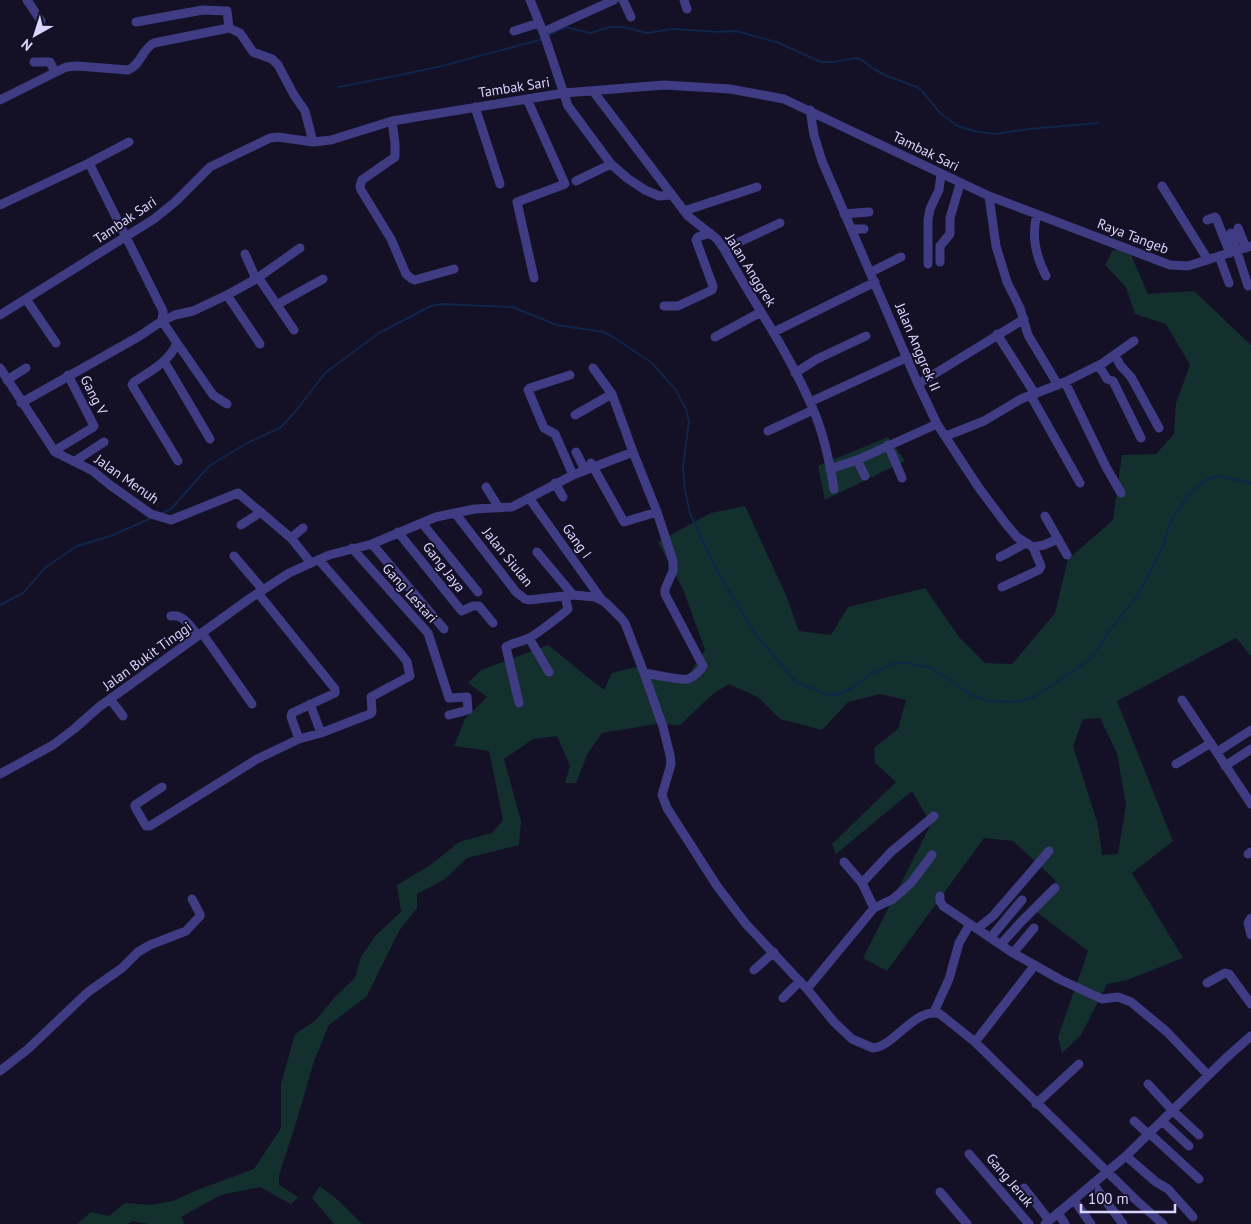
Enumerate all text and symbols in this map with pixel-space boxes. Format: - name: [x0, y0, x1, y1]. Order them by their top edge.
- north arrow: [10, 10, 60, 60]
- text: N: [18, 35, 36, 55]
- street label: Tambak Sari: [477, 72, 551, 102]
- street label: Tambak Sari: [890, 127, 962, 175]
- street label: Tambak Sari: [90, 192, 160, 248]
- street label: Raya Tangeb: [1095, 214, 1171, 258]
- street label: Jalan Anggrek: [721, 229, 781, 310]
- street label: Jalan Anggrek II: [891, 299, 945, 394]
- street label: Gang V: [76, 372, 112, 418]
- street label: Jalan Menuh: [91, 450, 163, 508]
- street label: Gang I: [558, 520, 596, 562]
- street label: Jalan Siulan: [478, 523, 537, 590]
- street label: Gang Jaya: [419, 538, 469, 596]
- street label: Gang Lestari: [379, 559, 441, 627]
- street label: Jalan Bukit Tinggi: [98, 618, 195, 695]
- street label: Gang Jeruk: [982, 1149, 1038, 1211]
- scale bar: [1081, 1182, 1175, 1214]
- text: 100 m: [1088, 1189, 1129, 1208]

